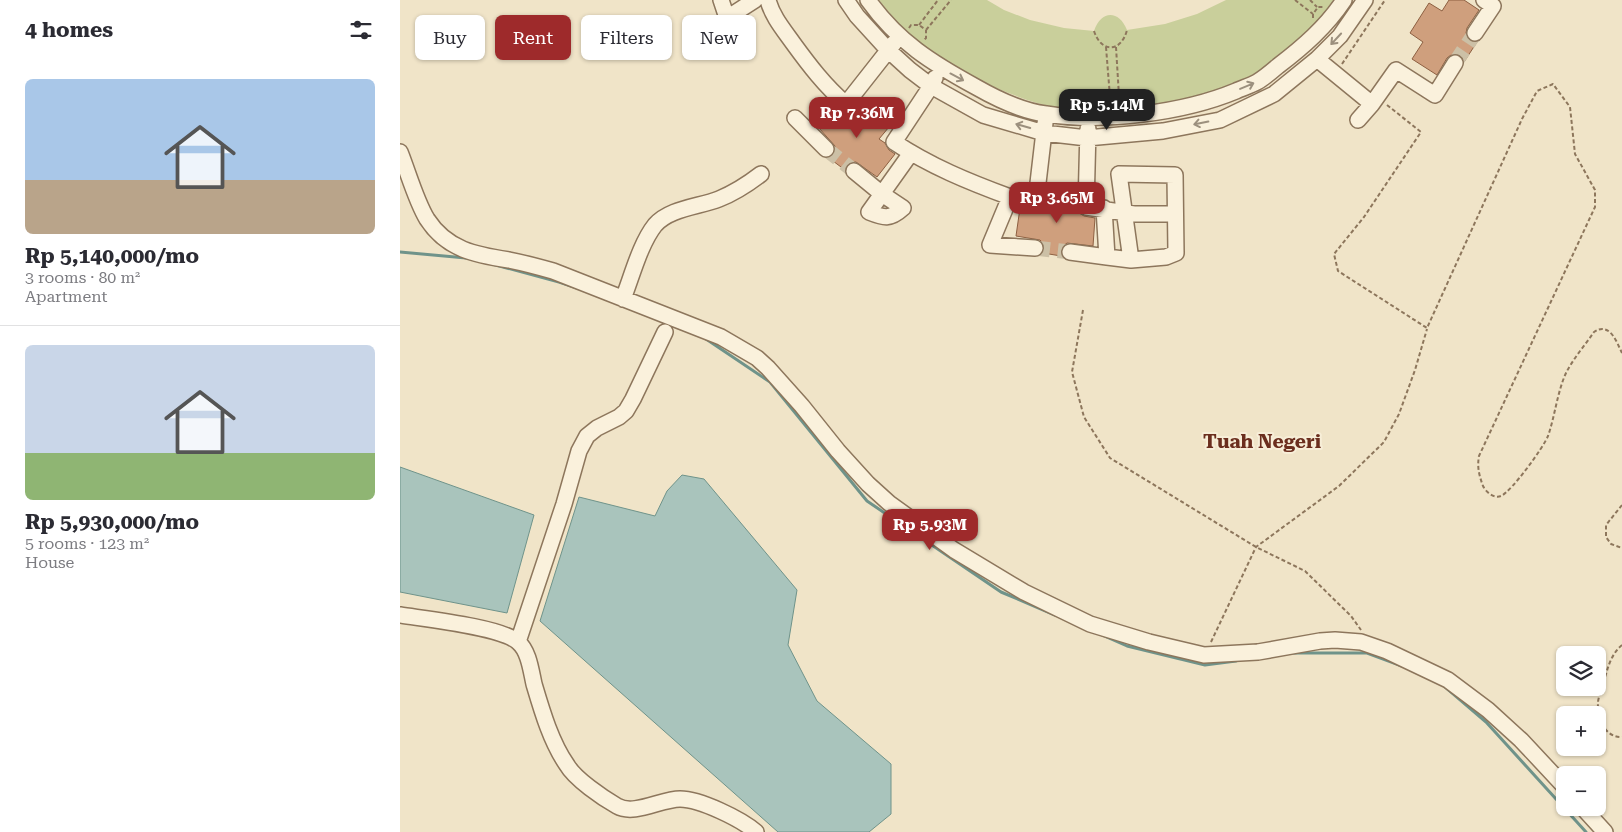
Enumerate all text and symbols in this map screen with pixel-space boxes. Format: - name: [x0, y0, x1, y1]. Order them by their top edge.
- chip: Buy: [415, 15, 485, 60]
- chip: Rent: [495, 15, 571, 60]
- chip: Filters: [581, 15, 672, 60]
- chip: New: [682, 15, 756, 60]
- icon: filters: [347, 16, 375, 44]
- text: 4 homes: [25, 18, 113, 42]
- one-way arrow: [1330, 33, 1342, 45]
- one-way arrow: [950, 72, 965, 82]
- one-way arrow: [1239, 81, 1254, 91]
- pin: Rp 5.14M: [1055, 88, 1159, 131]
- text: Rp 5.14M: [1070, 95, 1144, 114]
- pin: Rp 7.36M: [805, 96, 909, 139]
- text: Rp 7.36M: [820, 103, 894, 122]
- icon: home: [155, 112, 245, 202]
- one-way arrow: [1193, 119, 1209, 129]
- one-way arrow: [1015, 121, 1031, 131]
- pin: Rp 3.65M: [1005, 182, 1109, 224]
- text: Rp 3.65M: [1020, 188, 1094, 207]
- text: Rp 5,140,000/mo: [25, 244, 199, 268]
- text: 3 rooms · 80 m²: [25, 268, 140, 287]
- text: Apartment: [25, 287, 108, 306]
- icon: home: [155, 377, 245, 467]
- district label: Tuah Negeri: [1203, 430, 1321, 453]
- pin: Rp 5.93M: [878, 508, 982, 551]
- text: Rp 5,930,000/mo: [25, 510, 199, 534]
- text: Rp 5.93M: [893, 515, 967, 534]
- text: 5 rooms · 123 m²: [25, 534, 149, 553]
- text: House: [25, 553, 74, 572]
- map controls: [1556, 646, 1606, 816]
- button: layers: [1556, 646, 1606, 696]
- button: +: [1556, 706, 1606, 756]
- button: −: [1556, 766, 1606, 816]

